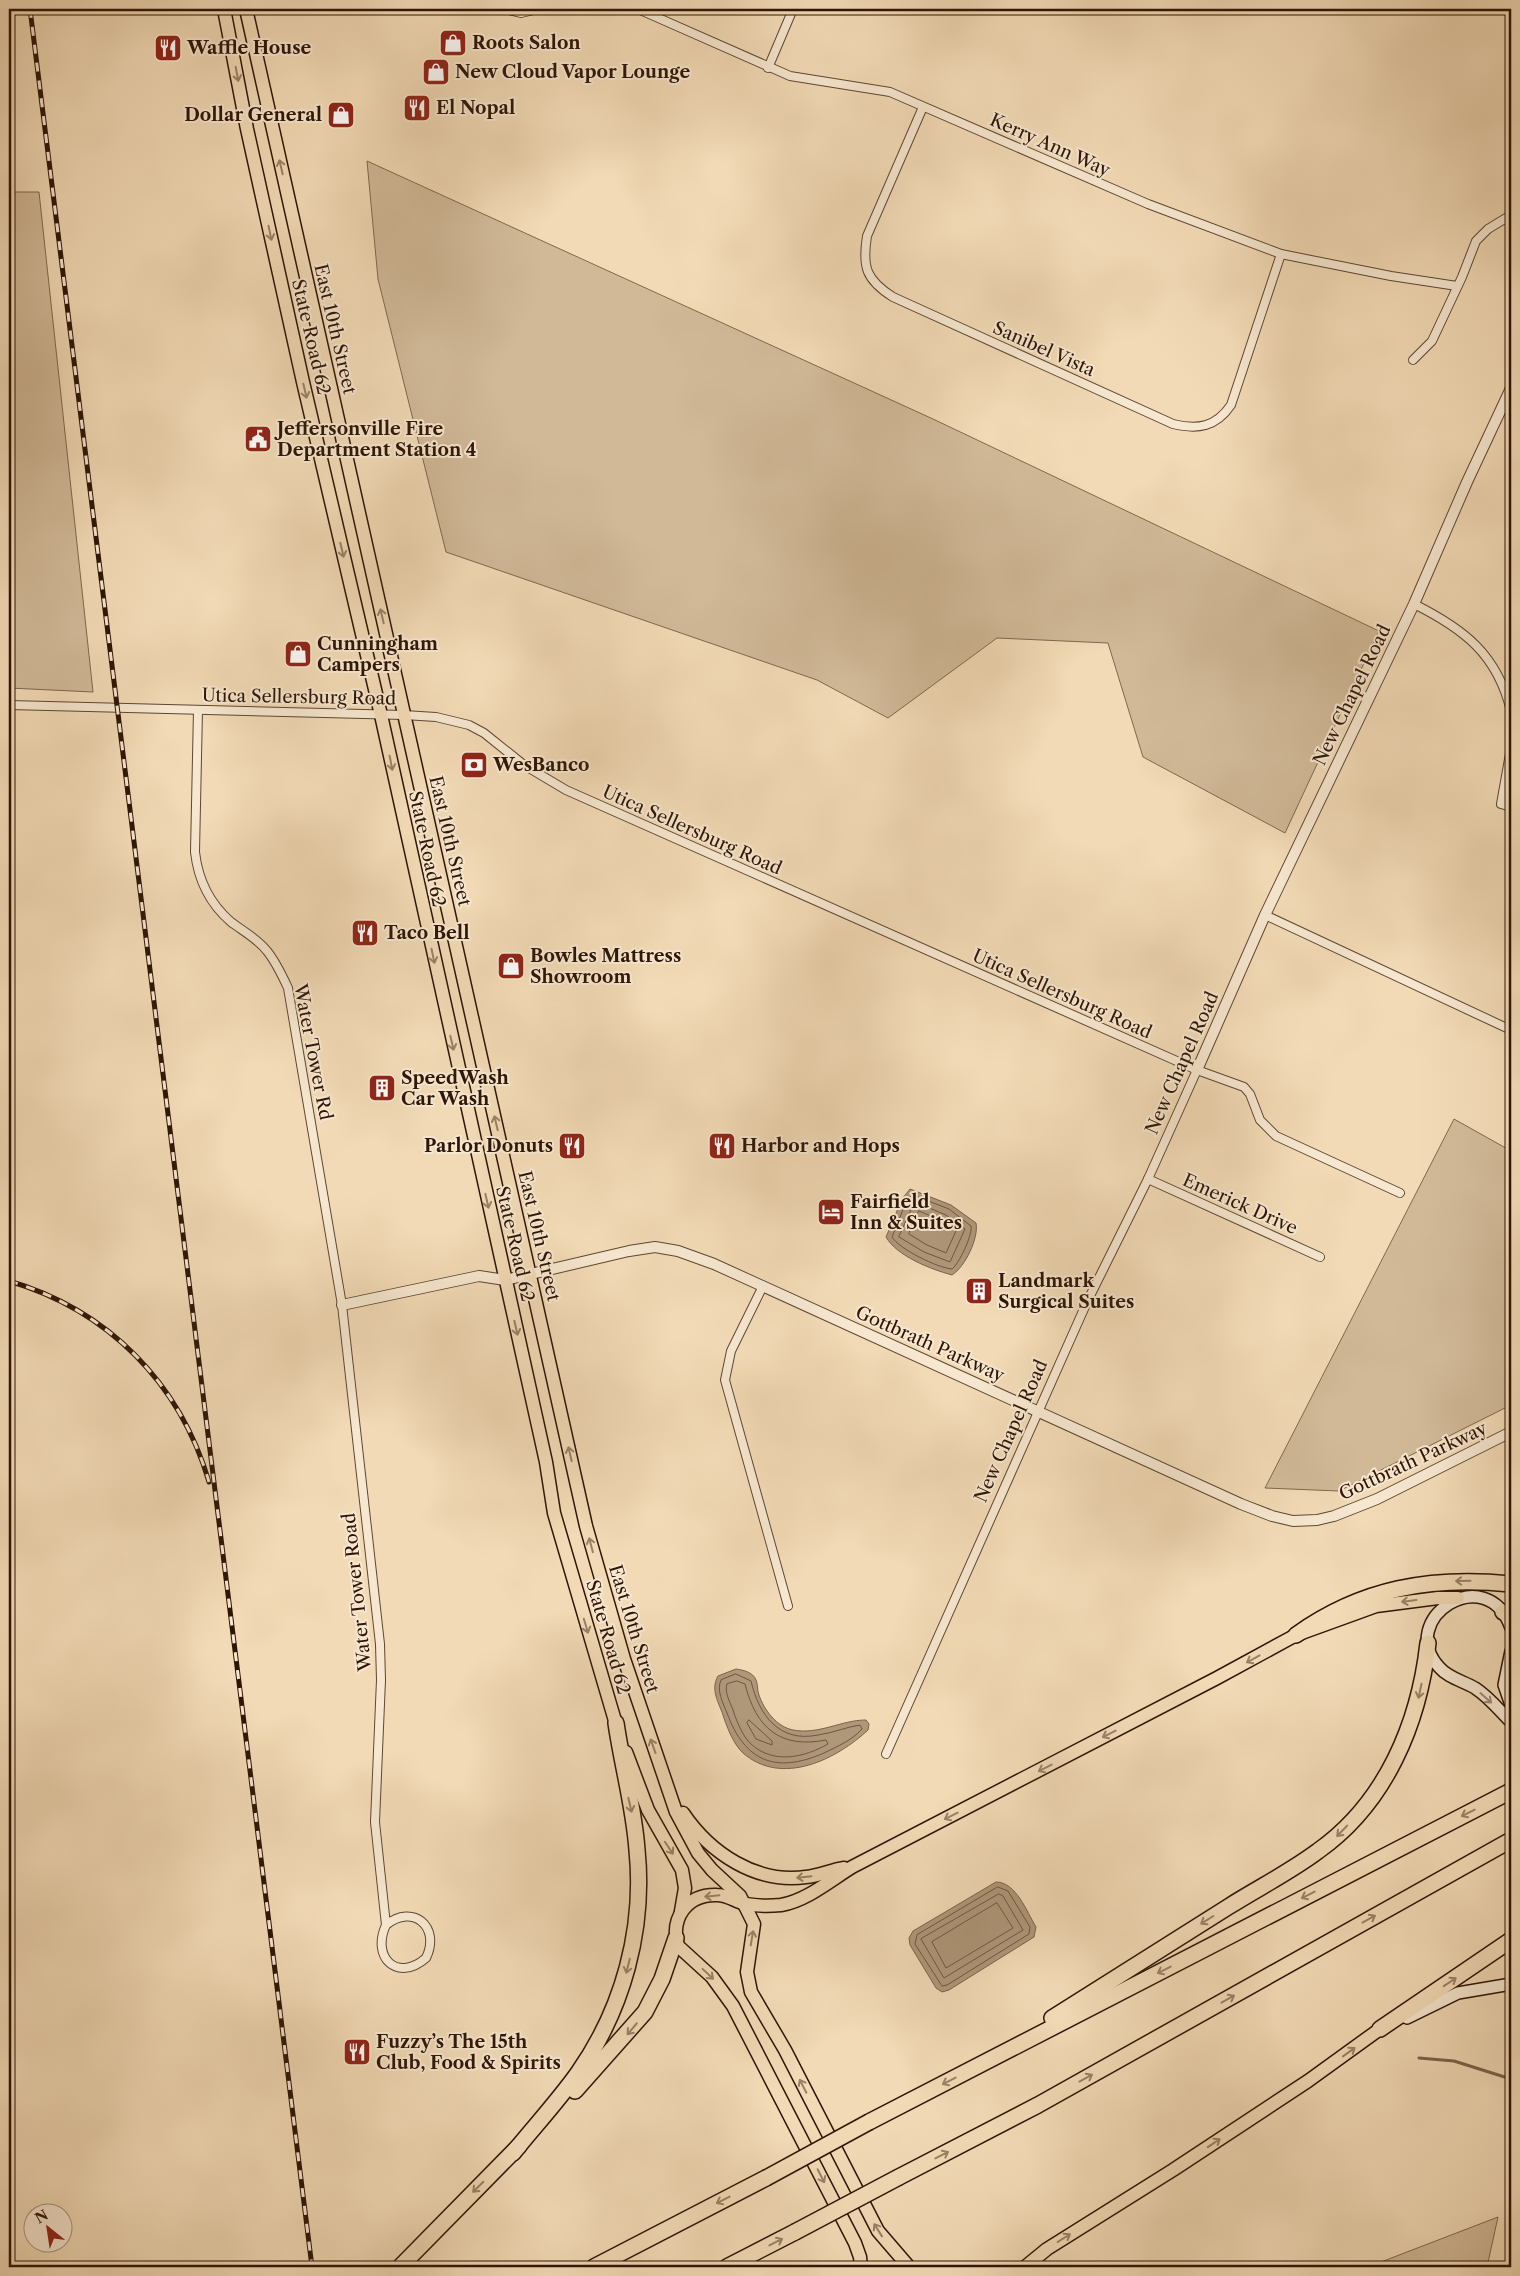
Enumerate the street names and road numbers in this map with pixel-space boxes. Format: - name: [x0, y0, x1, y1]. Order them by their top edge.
- street label: Kerry Ann Way: [986, 109, 1114, 182]
- street label: East 10th Street: [309, 262, 361, 397]
- street label: State Road 62: [287, 277, 335, 397]
- street label: Sanibel Vista: [990, 317, 1099, 381]
- street label: New Chapel Road: [1308, 621, 1396, 769]
- street label: Utica Sellersburg Road: [202, 684, 396, 710]
- street label: East 10th Street: [424, 774, 476, 909]
- street label: Utica Sellersburg Road: [599, 780, 785, 880]
- street label: State Road 62: [404, 789, 450, 909]
- street label: Utica Sellersburg Road: [969, 944, 1155, 1044]
- street label: Water Tower Rd: [289, 981, 337, 1122]
- street label: New Chapel Road: [1141, 988, 1223, 1138]
- street label: East 10th Street: [513, 1169, 565, 1304]
- street label: Emerick Drive: [1179, 1169, 1301, 1239]
- street label: State Road 62: [491, 1184, 539, 1304]
- street label: Gottbrath Parkway: [852, 1301, 1009, 1387]
- street label: New Chapel Road: [970, 1356, 1052, 1506]
- street label: Gottbrath Parkway: [1336, 1417, 1491, 1505]
- street label: Water Tower Road: [338, 1512, 376, 1673]
- street label: East 10th Street: [604, 1562, 664, 1697]
- street label: State Road 62: [581, 1577, 635, 1697]

